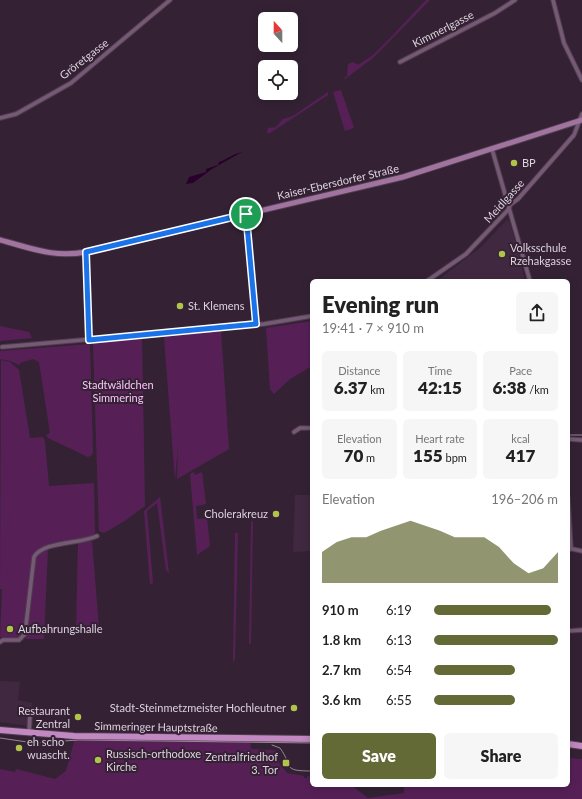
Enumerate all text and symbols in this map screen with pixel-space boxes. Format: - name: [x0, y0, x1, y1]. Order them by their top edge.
- street label: Kimmerlgasse: [410, 7, 476, 50]
- north arrow: [258, 12, 298, 52]
- map controls: [258, 12, 298, 100]
- street label: Gröretgasse: [57, 36, 111, 82]
- button: locate: [258, 60, 298, 100]
- place label: BP: [522, 156, 536, 169]
- marker: BP: [509, 158, 519, 168]
- street label: Kaiser-Ebersdorfer Straße: [276, 161, 400, 202]
- street label: Meidlgasse: [481, 176, 527, 225]
- pin: [229, 197, 263, 231]
- icon: arrive: [235, 203, 257, 225]
- place label: Volksschule Rzehakgasse: [510, 241, 571, 267]
- marker: Volksschule Rzehakgasse: [497, 249, 507, 259]
- text: Evening run: [322, 291, 439, 318]
- button: share: [516, 292, 558, 334]
- place label: St. Klemens: [188, 299, 245, 312]
- marker: St. Klemens: [175, 301, 185, 311]
- text: 19:41 · 7 × 910 m: [322, 320, 424, 336]
- text: Distance: [338, 364, 380, 377]
- text: Time: [428, 364, 452, 377]
- text: Pace: [509, 364, 532, 377]
- text: 6.37: [334, 377, 367, 398]
- text: 42:15: [418, 377, 462, 398]
- text: 6:38: [492, 377, 526, 398]
- park label: Stadtwäldchen Simmering: [82, 378, 154, 404]
- text: km: [367, 383, 385, 396]
- text: /km: [526, 383, 549, 396]
- text: Elevation: [337, 432, 382, 445]
- text: Heart rate: [415, 432, 465, 445]
- text: kcal: [511, 432, 530, 445]
- text: 70: [344, 445, 363, 466]
- text: 155: [413, 445, 443, 466]
- text: 417: [506, 445, 535, 466]
- text: m: [363, 451, 375, 464]
- text: bpm: [443, 451, 467, 464]
- text: Elevation: [322, 491, 375, 507]
- text: 196–206 m: [491, 491, 558, 507]
- place label: Cholerakreuz: [204, 507, 268, 520]
- marker: Cholerakreuz: [271, 509, 281, 519]
- text: 910 m: [322, 602, 359, 618]
- text: 6:19: [386, 602, 412, 618]
- place label: Aufbahrungshalle: [18, 622, 103, 635]
- marker: Aufbahrungshalle: [5, 624, 15, 634]
- text: 1.8 km: [322, 632, 361, 648]
- text: 6:13: [386, 632, 412, 648]
- text: 2.7 km: [322, 662, 361, 678]
- text: 6:54: [386, 662, 412, 678]
- text: 3.6 km: [322, 692, 361, 708]
- text: 6:55: [386, 692, 412, 708]
- place label: Stadt-Steinmetzmeister Hochleutner: [110, 701, 286, 714]
- marker: Stadt-Steinmetzmeister Hochleutner: [289, 703, 299, 713]
- place label: Restaurant Zentral: [18, 704, 70, 730]
- marker: Restaurant Zentral: [73, 712, 83, 722]
- street label: Simmeringer Hauptstraße: [94, 719, 218, 734]
- button: Save: [322, 733, 436, 779]
- button: Share: [444, 733, 558, 779]
- place label: eh scho wuascht.: [27, 735, 70, 761]
- marker: eh scho wuascht.: [14, 743, 24, 753]
- place label: Russisch-orthodoxe Kirche: [106, 747, 201, 773]
- place label: Zentralfriedhof 3. Tor: [205, 750, 278, 776]
- marker: Russisch-orthodoxe Kirche: [93, 755, 103, 765]
- marker: Zentralfriedhof 3. Tor: [281, 758, 291, 768]

